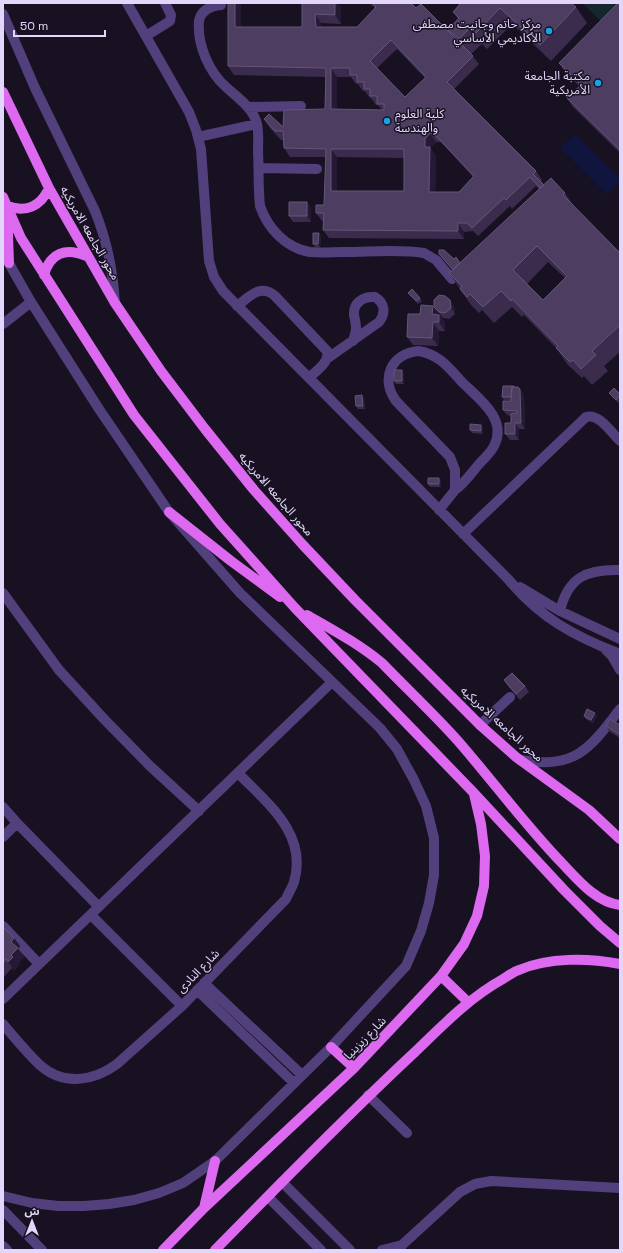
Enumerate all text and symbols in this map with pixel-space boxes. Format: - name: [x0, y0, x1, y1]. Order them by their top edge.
- scale bar: [14, 12, 105, 38]
- place label: مركز حاتم وجانيت مصطفى الأكاديمي الأساسي: [413, 16, 541, 48]
- text: 50 m: [20, 18, 48, 34]
- marker: مركز حاتم وجانيت مصطفى الأكاديمي الأساسي: [544, 26, 554, 36]
- place label: مكتبة الجامعة الأمريكية: [525, 68, 590, 98]
- marker: مكتبة الجامعة الأمريكية: [593, 78, 603, 88]
- place label: كلية العلوم والهندسة: [395, 106, 445, 136]
- marker: كلية العلوم والهندسة: [382, 116, 392, 126]
- street label: محور الجامعه الامريكيه: [57, 183, 123, 283]
- street label: محور الجامعه الامريكيه: [235, 449, 317, 539]
- street label: محور الجامعه الامريكيه: [457, 683, 547, 765]
- street label: شارع النادى: [173, 946, 224, 997]
- street label: شارع زيزينيا: [340, 1013, 390, 1064]
- north arrow: [12, 1201, 52, 1241]
- text: ش: [24, 1204, 40, 1218]

